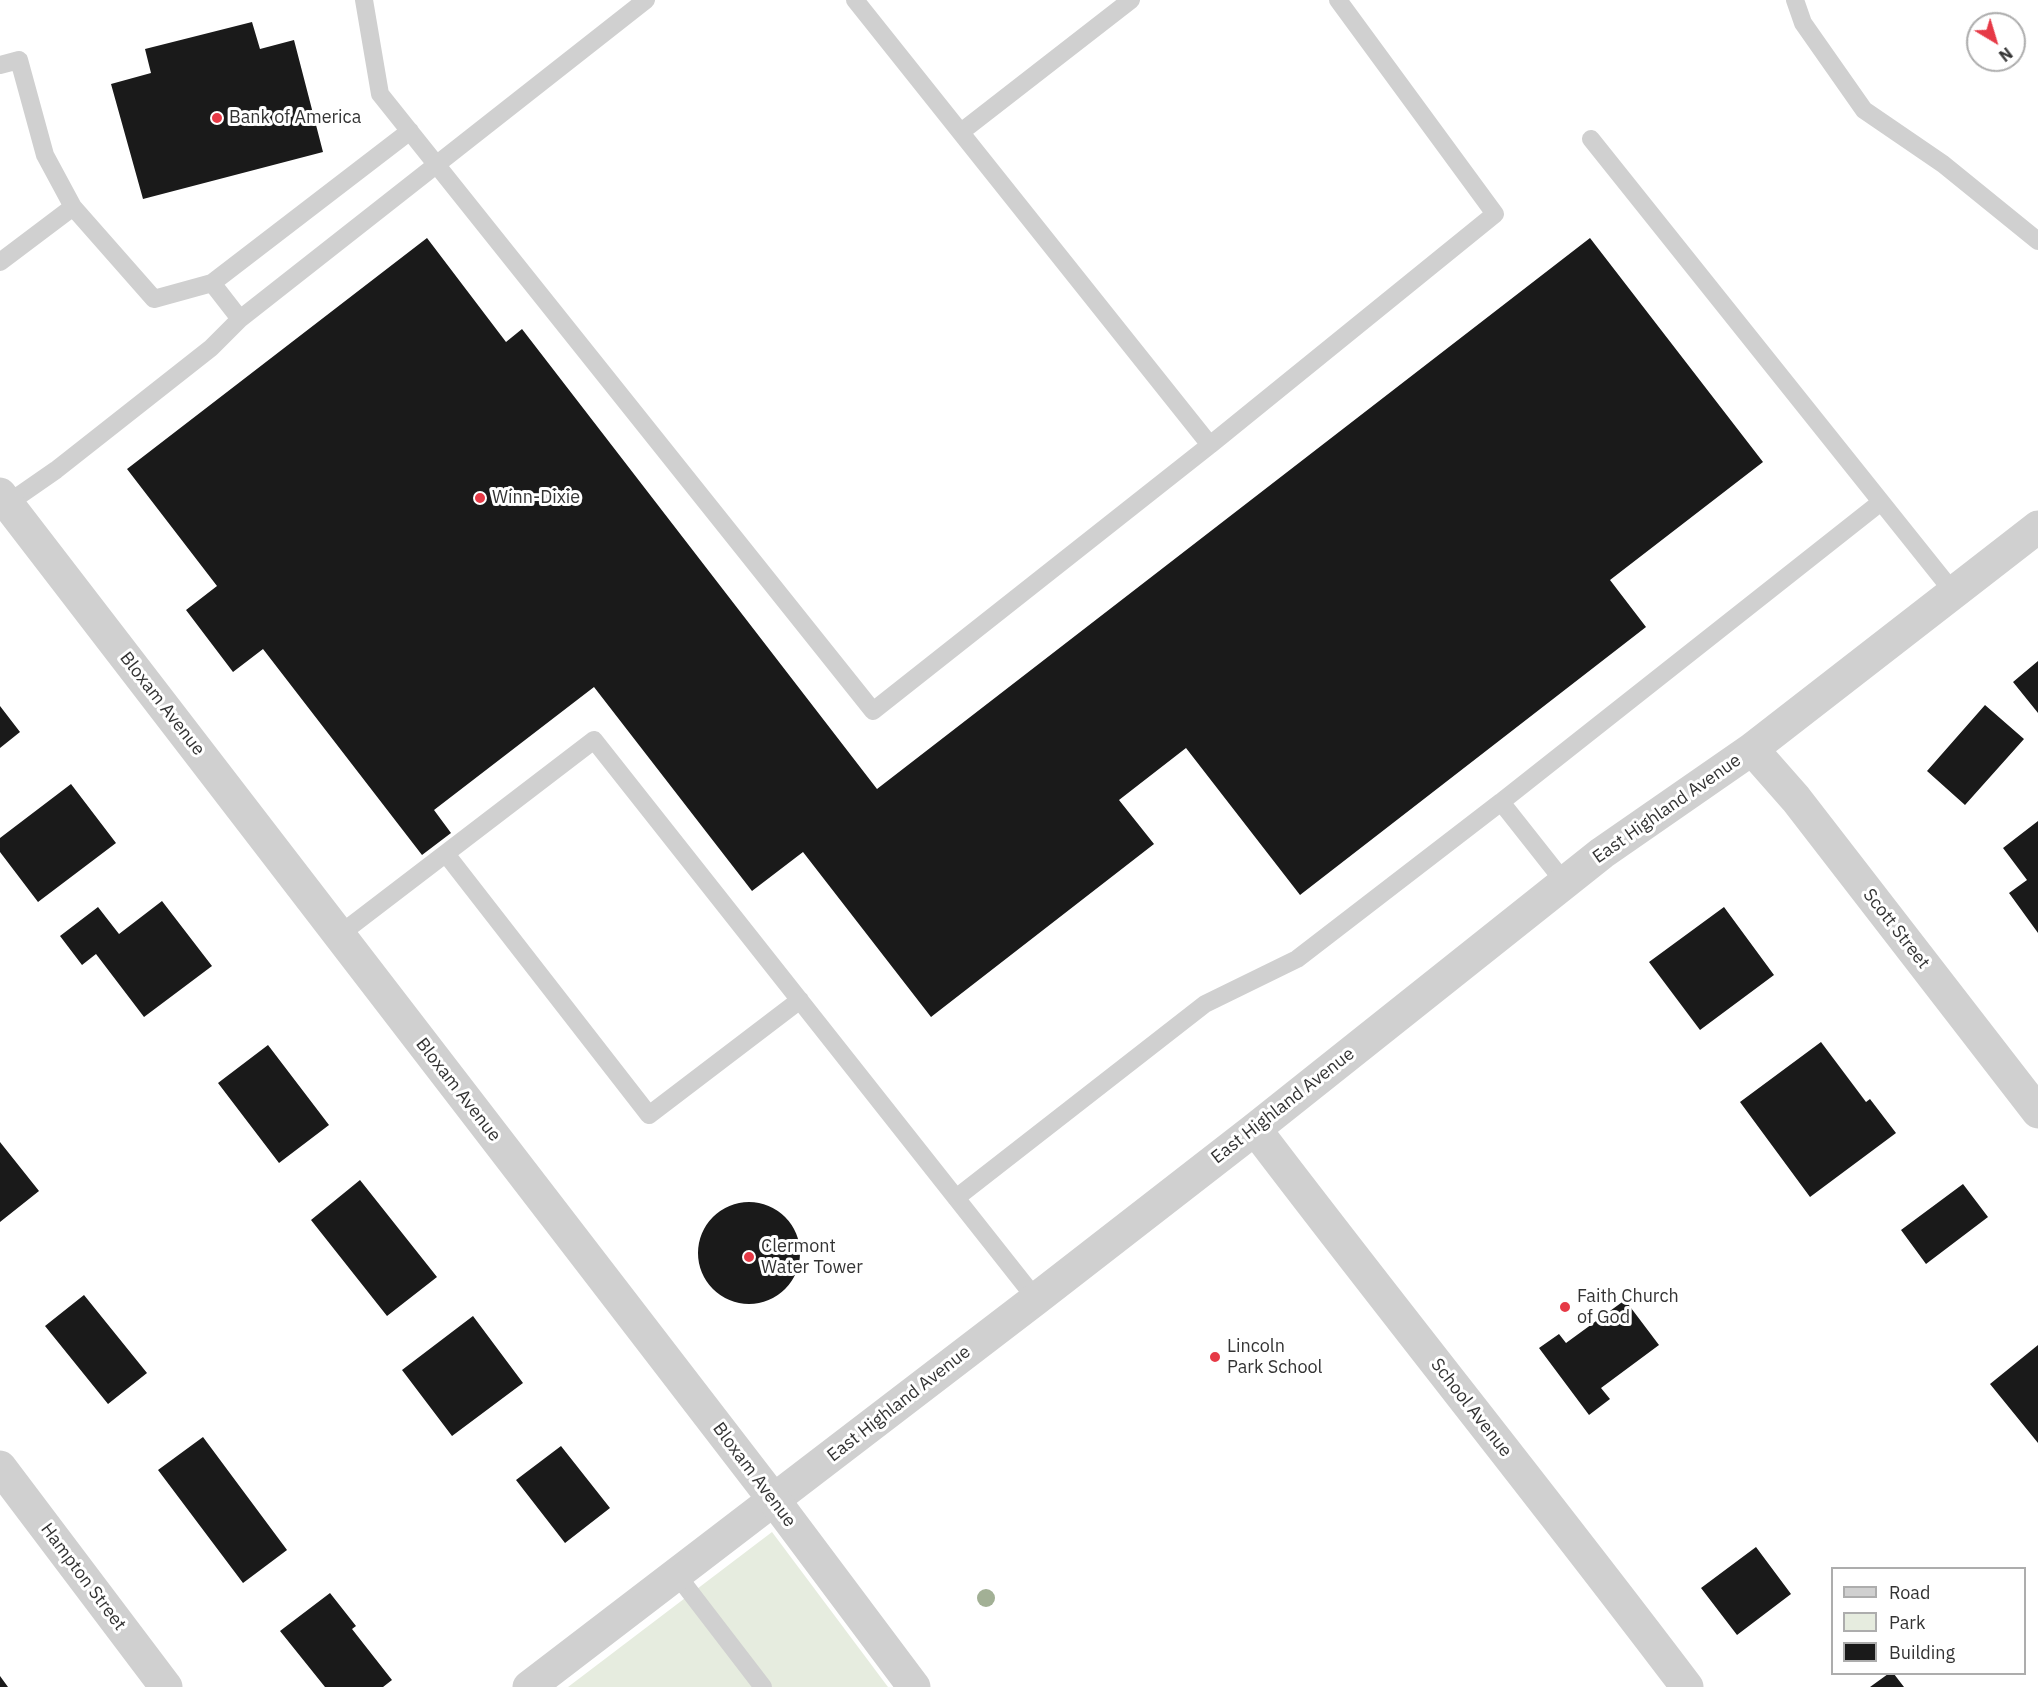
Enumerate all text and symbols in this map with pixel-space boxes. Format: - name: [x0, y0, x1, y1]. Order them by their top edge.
- north arrow: [1966, 12, 2026, 72]
- text: N: [1995, 43, 2017, 66]
- place label: Bank of America: [229, 107, 361, 129]
- marker: Bank of America: [210, 111, 224, 125]
- place label: Winn-Dixie: [492, 487, 580, 509]
- marker: Winn-Dixie: [473, 491, 487, 505]
- street label: Bloxam Avenue: [115, 648, 209, 760]
- street label: East Highland Avenue: [1589, 750, 1745, 868]
- street label: Scott Street: [1858, 885, 1934, 973]
- street label: Bloxam Avenue: [411, 1034, 505, 1146]
- street label: East Highland Avenue: [1207, 1043, 1359, 1169]
- place label: Clermont Water Tower: [761, 1236, 863, 1278]
- marker: Clermont Water Tower: [742, 1250, 756, 1264]
- place label: Faith Church of God: [1577, 1286, 1679, 1328]
- marker: Faith Church of God: [1558, 1300, 1572, 1314]
- place label: Lincoln Park School: [1227, 1336, 1322, 1378]
- street label: East Highland Avenue: [823, 1341, 975, 1467]
- marker: Lincoln Park School: [1208, 1350, 1222, 1364]
- street label: School Avenue: [1426, 1354, 1516, 1462]
- street label: Bloxam Avenue: [708, 1418, 800, 1532]
- street label: Hampton Street: [36, 1519, 130, 1635]
- legend: [1831, 1567, 2026, 1675]
- text: Road: [1889, 1581, 1930, 1604]
- text: Park: [1889, 1611, 1925, 1634]
- text: Building: [1889, 1641, 1955, 1664]

